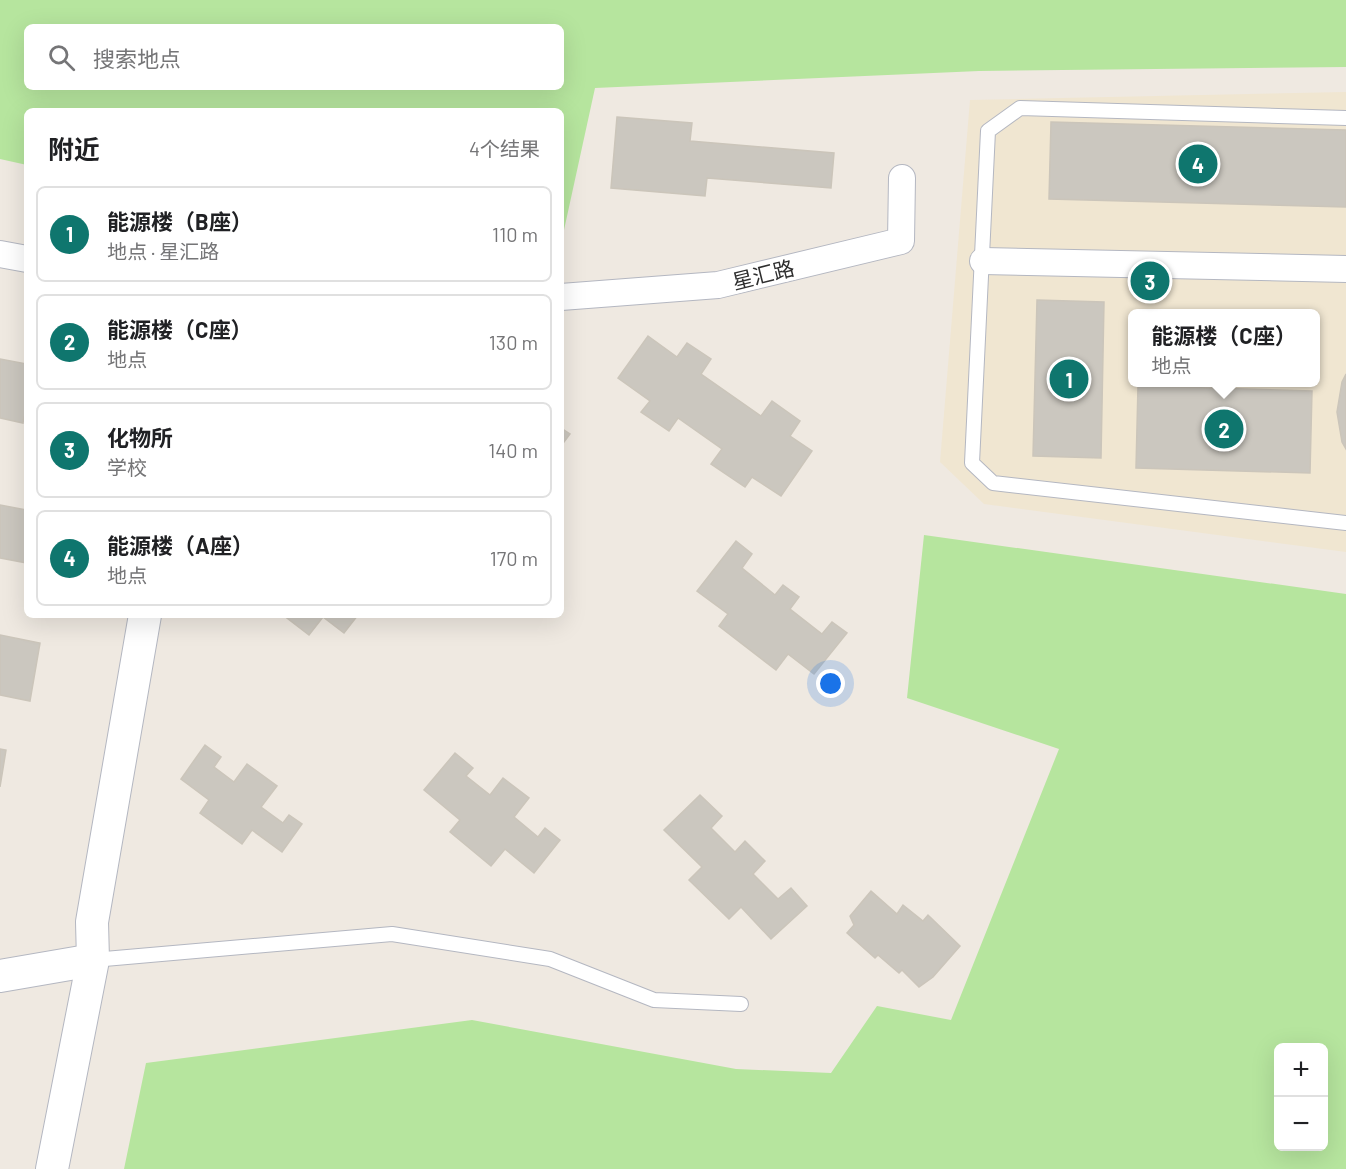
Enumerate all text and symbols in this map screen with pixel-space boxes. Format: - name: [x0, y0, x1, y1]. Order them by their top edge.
- search box: [24, 24, 564, 90]
- icon: search: [45, 41, 78, 74]
- text: 搜索地点: [93, 45, 181, 71]
- text: 附近: [48, 133, 100, 164]
- text: 4个结果: [469, 136, 540, 160]
- pin: 4: [1178, 142, 1218, 186]
- text: 能源楼（B座）: [107, 208, 253, 234]
- text: 1: [66, 222, 73, 246]
- text: 110 m: [492, 222, 538, 246]
- text: 地点 · 星汇路: [107, 239, 219, 263]
- street label: 星汇路: [729, 254, 797, 294]
- pin: 3: [1130, 258, 1170, 304]
- popup: [1128, 309, 1320, 387]
- text: 能源楼（C座）: [107, 316, 252, 342]
- text: 能源楼（C座）: [1151, 322, 1297, 348]
- text: 2: [64, 330, 75, 354]
- text: 130 m: [489, 330, 538, 354]
- text: 地点: [107, 347, 147, 371]
- text: 地点: [1151, 353, 1191, 377]
- pin: 1: [1050, 356, 1088, 401]
- pin: 2: [1204, 406, 1244, 452]
- text: 化物所: [107, 424, 173, 450]
- text: 3: [64, 438, 75, 462]
- text: 140 m: [488, 438, 538, 462]
- text: 学校: [107, 455, 147, 479]
- text: 能源楼（A座）: [107, 532, 254, 558]
- text: 4: [63, 546, 76, 570]
- text: 170 m: [490, 546, 538, 570]
- text: 地点: [107, 563, 147, 587]
- your location: [816, 669, 845, 698]
- map controls: [1274, 1043, 1328, 1151]
- button: +: [1274, 1043, 1328, 1097]
- button: −: [1274, 1097, 1328, 1151]

